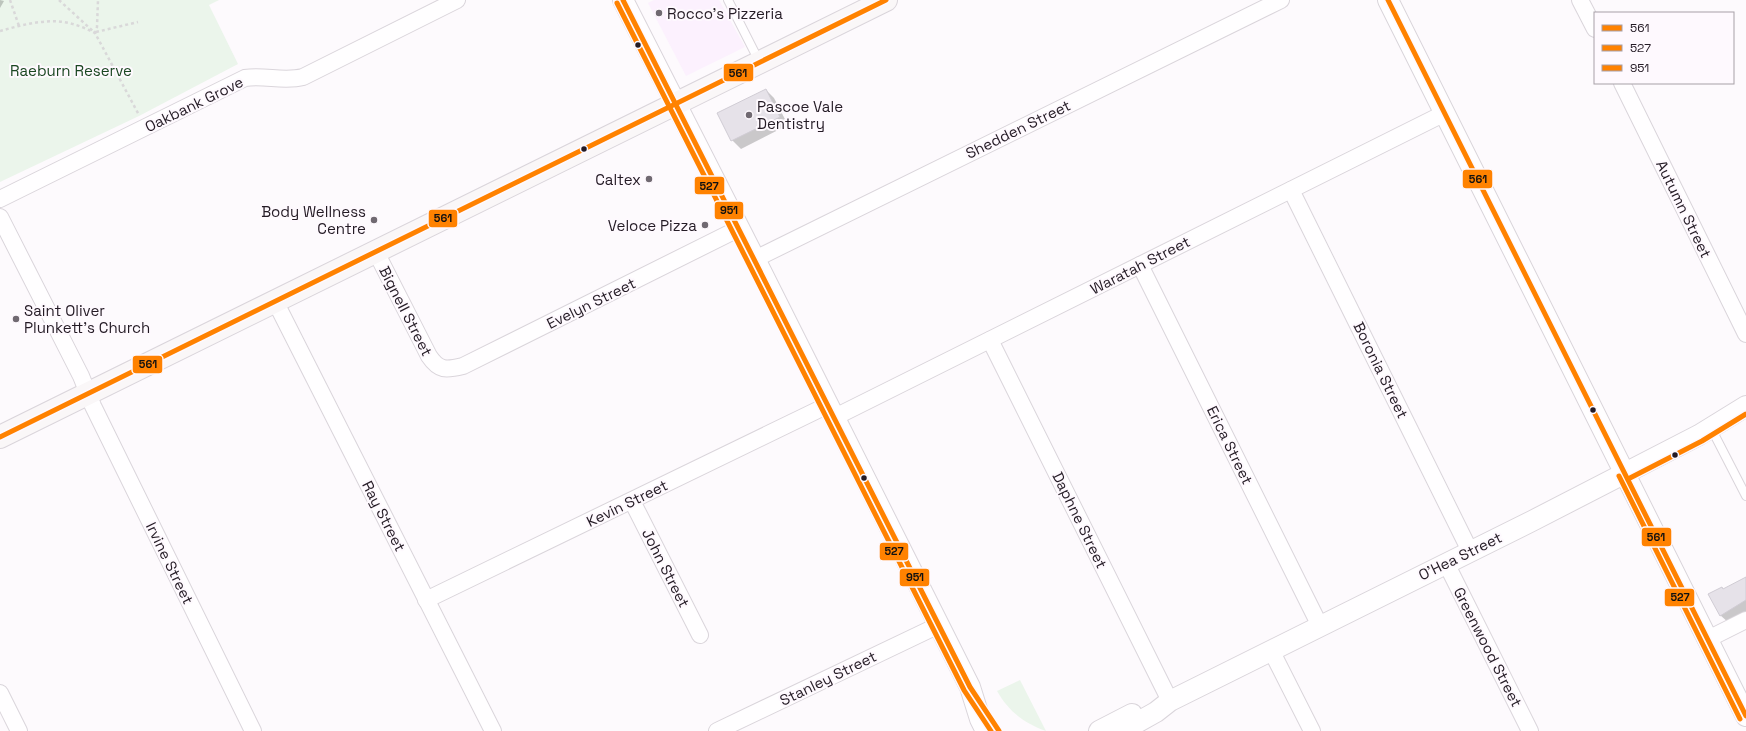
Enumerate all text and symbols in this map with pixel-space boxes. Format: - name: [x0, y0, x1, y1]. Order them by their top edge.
- place label: Rocco's Pizzeria: [667, 4, 783, 23]
- marker: Rocco's Pizzeria: [654, 8, 664, 18]
- legend: [1594, 12, 1734, 84]
- text: 561: [1630, 20, 1650, 36]
- unlabelled marker: [633, 40, 643, 50]
- text: 527: [1630, 40, 1651, 56]
- text: 951: [1630, 60, 1649, 76]
- park label: Raeburn Reserve: [10, 61, 132, 80]
- line badge: 561: [723, 63, 754, 82]
- text: 561: [729, 66, 747, 80]
- street label: Oakbank Grove: [142, 72, 246, 136]
- street label: Shedden Street: [962, 95, 1074, 163]
- place label: Pascoe Vale Dentistry: [757, 97, 843, 133]
- marker: Pascoe Vale Dentistry: [744, 110, 754, 120]
- unlabelled marker: [579, 144, 589, 154]
- street label: Autumn Street: [1652, 157, 1716, 261]
- line badge: 561: [1462, 169, 1493, 189]
- place label: Caltex: [595, 170, 641, 189]
- text: 561: [1469, 172, 1487, 186]
- marker: Caltex: [644, 174, 654, 184]
- line badge: 527: [694, 176, 725, 195]
- text: 527: [699, 179, 719, 193]
- line badge: 951: [714, 201, 744, 220]
- place label: Body Wellness Centre: [261, 202, 366, 238]
- text: 951: [720, 203, 738, 217]
- line badge: 561: [428, 209, 458, 228]
- text: 561: [434, 211, 452, 225]
- marker: Body Wellness Centre: [369, 215, 379, 225]
- place label: Veloce Pizza: [608, 216, 697, 235]
- marker: Veloce Pizza: [700, 220, 710, 230]
- street label: Waratah Street: [1087, 232, 1193, 298]
- street label: Bignell Street: [375, 263, 437, 359]
- street label: Evelyn Street: [543, 273, 639, 333]
- place label: Saint Oliver Plunkett's Church: [24, 301, 150, 337]
- marker: Saint Oliver Plunkett's Church: [11, 314, 21, 324]
- street label: Boronia Street: [1349, 319, 1413, 421]
- line badge: 561: [132, 355, 163, 374]
- text: 561: [139, 357, 157, 371]
- street label: Erica Street: [1203, 403, 1257, 487]
- unlabelled marker: [1588, 405, 1598, 415]
- unlabelled marker: [1670, 450, 1680, 460]
- street label: Daphne Street: [1048, 469, 1112, 572]
- unlabelled marker: [859, 473, 869, 483]
- street label: Kevin Street: [583, 475, 671, 531]
- street label: Ray Street: [358, 477, 410, 555]
- street label: Irvine Street: [142, 519, 198, 607]
- street label: John Street: [638, 525, 694, 611]
- line badge: 561: [1641, 527, 1672, 547]
- street label: O'Hea Street: [1415, 528, 1505, 584]
- text: 561: [1647, 530, 1665, 544]
- line badge: 527: [879, 542, 909, 561]
- text: 527: [884, 544, 904, 558]
- line badge: 951: [899, 568, 930, 587]
- text: 951: [906, 570, 924, 584]
- street label: Greenwood Street: [1450, 584, 1526, 710]
- line badge: 527: [1664, 588, 1695, 607]
- text: 527: [1670, 590, 1690, 604]
- street label: Stanley Street: [777, 646, 880, 710]

